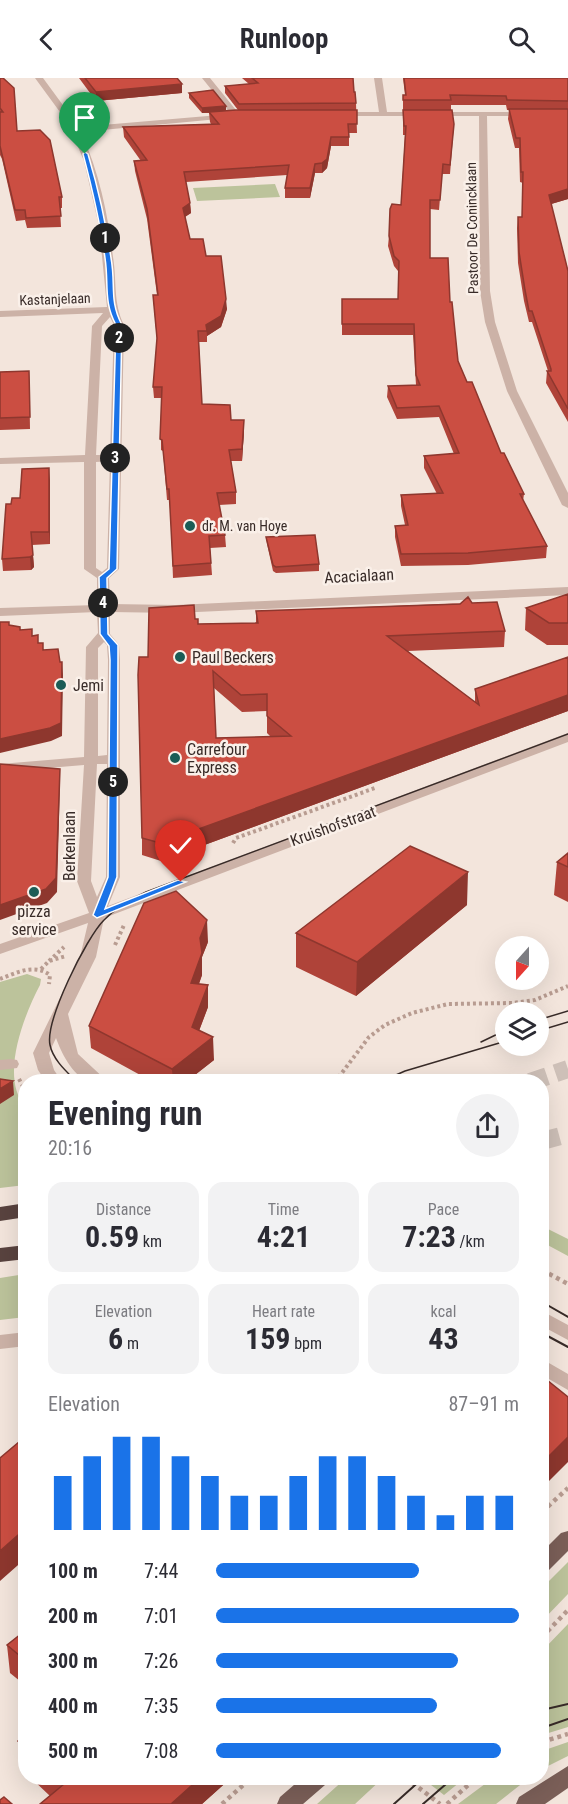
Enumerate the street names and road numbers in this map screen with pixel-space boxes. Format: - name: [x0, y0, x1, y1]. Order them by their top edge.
- street label: Pastoor De Conincklaan: [463, 162, 481, 294]
- street label: Kastanjelaan: [19, 290, 91, 308]
- street label: Acacialaan: [324, 565, 394, 587]
- street label: Kruishofstraat: [288, 802, 379, 850]
- street label: Berkenlaan: [60, 811, 79, 881]

